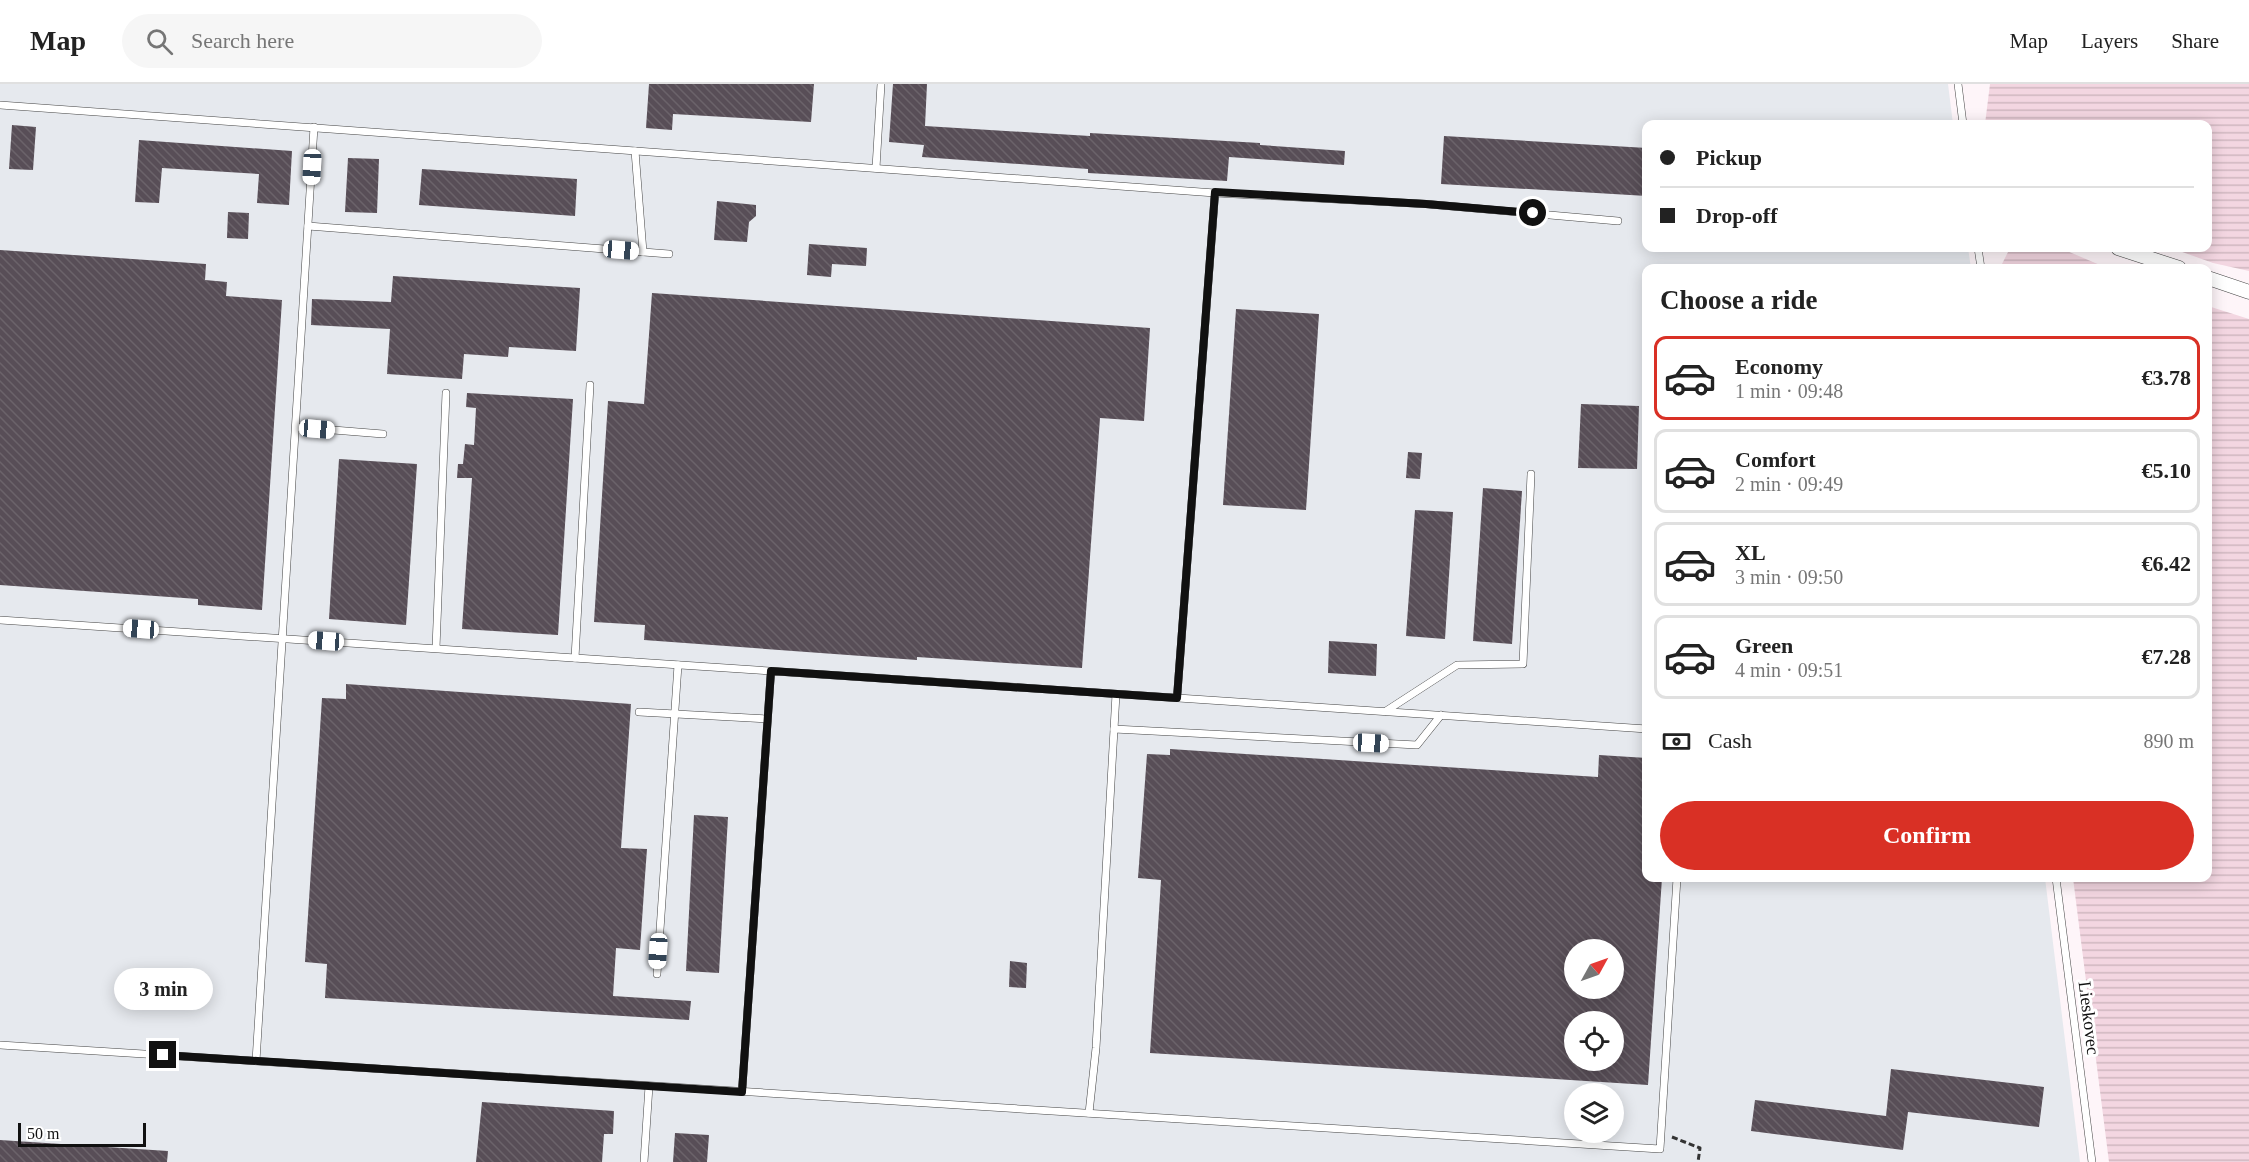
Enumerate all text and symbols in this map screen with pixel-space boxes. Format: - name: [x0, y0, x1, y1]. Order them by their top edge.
- search box: [122, 14, 542, 68]
- text: Map: [30, 25, 86, 56]
- icon: search: [143, 25, 176, 58]
- text: Search here: [191, 28, 294, 53]
- text: Map: [2010, 29, 2048, 53]
- text: Layers: [2081, 29, 2138, 53]
- text: Share: [2171, 29, 2219, 53]
- text: Pickup: [1696, 145, 1762, 170]
- car: [302, 149, 322, 185]
- route start: [1519, 199, 1546, 226]
- text: Drop-off: [1696, 203, 1777, 228]
- car: [602, 239, 640, 261]
- text: Choose a ride: [1660, 285, 1818, 315]
- icon: car: [1663, 351, 1717, 405]
- text: Economy: [1735, 354, 1823, 379]
- text: €3.78: [2142, 365, 2191, 390]
- text: 1 min · 09:48: [1735, 380, 1843, 402]
- car: [298, 418, 336, 440]
- icon: car: [1663, 444, 1717, 498]
- text: Comfort: [1735, 447, 1816, 472]
- text: €5.10: [2142, 458, 2191, 483]
- text: 2 min · 09:49: [1735, 473, 1843, 495]
- icon: car: [1663, 537, 1717, 591]
- text: XL: [1735, 540, 1766, 565]
- text: €6.42: [2142, 551, 2191, 576]
- text: 3 min · 09:50: [1735, 566, 1843, 588]
- car: [122, 619, 160, 639]
- icon: car: [1663, 630, 1717, 684]
- car: [307, 631, 345, 651]
- text: Green: [1735, 633, 1793, 658]
- text: €7.28: [2142, 644, 2191, 669]
- text: 4 min · 09:51: [1735, 659, 1843, 681]
- icon: cash: [1660, 725, 1693, 758]
- text: Cash: [1708, 728, 1752, 753]
- text: 890 m: [2143, 730, 2194, 752]
- car: [1353, 733, 1389, 753]
- button: Confirm: [1660, 801, 2194, 870]
- car: [648, 932, 668, 970]
- north arrow: [1564, 939, 1624, 999]
- map controls: [1564, 939, 1624, 1143]
- callout: 3 min: [114, 968, 213, 1010]
- text: 3 min: [139, 978, 188, 1000]
- street label: Lieskovec: [2075, 980, 2103, 1056]
- button: locate: [1564, 1011, 1624, 1071]
- route end: [149, 1041, 176, 1068]
- button: layers: [1564, 1083, 1624, 1143]
- scale bar: [18, 1120, 146, 1148]
- text: 50 m: [27, 1125, 59, 1142]

